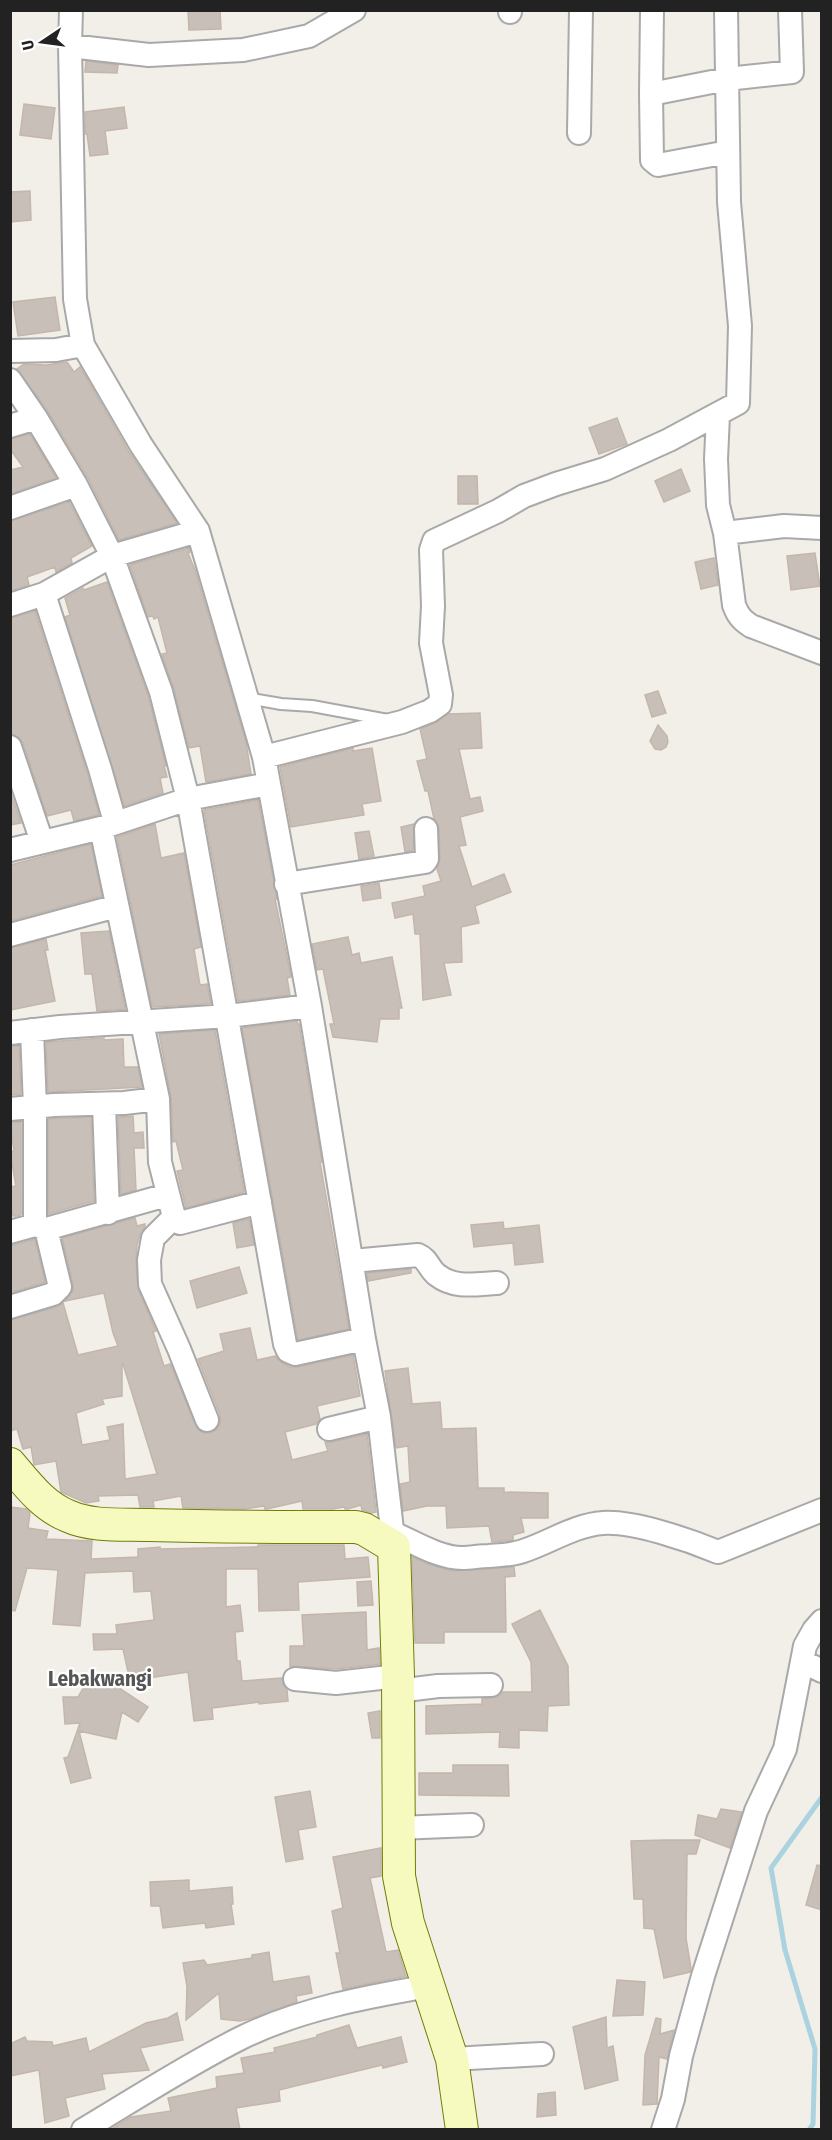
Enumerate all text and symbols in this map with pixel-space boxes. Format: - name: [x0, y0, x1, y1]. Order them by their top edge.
- north arrow: [12, 12, 72, 72]
- text: U: [18, 39, 38, 52]
- district label: Lebakwangi: [48, 1666, 152, 1692]

